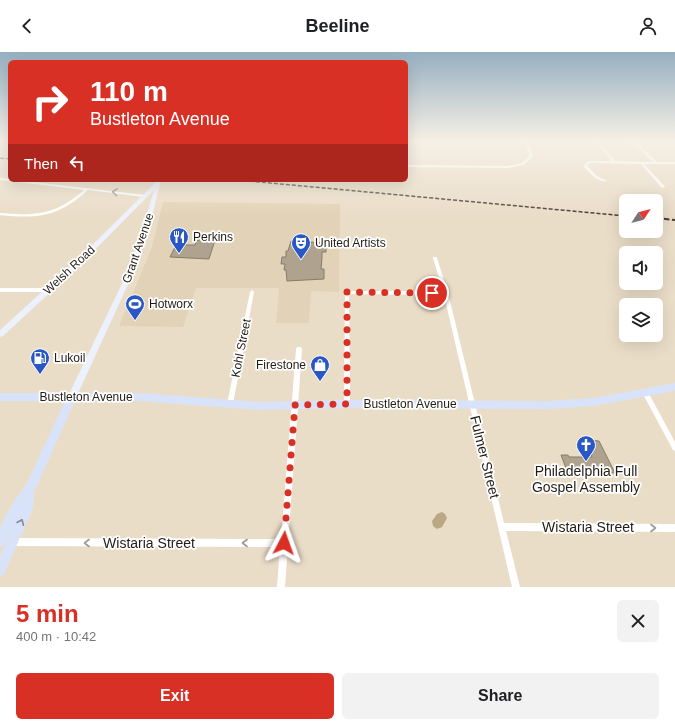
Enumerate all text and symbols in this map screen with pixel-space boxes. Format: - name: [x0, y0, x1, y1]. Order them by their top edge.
- icon: back: [16, 15, 38, 37]
- icon: person: [637, 15, 659, 37]
- text: Beeline: [305, 16, 370, 36]
- icon: right: [24, 76, 76, 128]
- text: 110 m: [90, 76, 168, 107]
- text: Bustleton Avenue: [90, 109, 230, 129]
- icon: left: [66, 152, 88, 174]
- text: Then: [24, 155, 58, 172]
- one-way arrow: [112, 188, 118, 197]
- north arrow: [619, 194, 663, 238]
- map controls: [619, 194, 663, 342]
- street label: Grant Avenue: [119, 211, 157, 285]
- restaurant icon: Perkins: [168, 226, 190, 254]
- place label: Perkins: [193, 230, 233, 244]
- theatre icon: United Artists: [290, 232, 312, 260]
- place label: United Artists: [315, 236, 386, 250]
- street label: Welsh Road: [40, 243, 98, 297]
- button: sound: [619, 246, 663, 290]
- pin: [415, 276, 449, 310]
- icon: arrive: [421, 282, 443, 304]
- sports icon: Hotworx: [124, 293, 146, 321]
- place label: Hotworx: [149, 297, 193, 311]
- button: layers: [619, 298, 663, 342]
- street label: Kohl Street: [228, 317, 254, 378]
- fuel station icon: Lukoil: [29, 347, 51, 375]
- place label: Lukoil: [54, 351, 85, 365]
- shop icon: Firestone: [309, 354, 331, 382]
- place label: Firestone: [256, 358, 306, 372]
- street label: Bustleton Avenue: [39, 390, 133, 404]
- street label: Bustleton Avenue: [363, 397, 457, 411]
- street label: Fulmer Street: [467, 414, 503, 500]
- church icon: Philadelphia Full Gospel Assembly: [575, 434, 597, 462]
- place label: Philadelphia Full Gospel Assembly: [532, 463, 640, 495]
- one-way arrow: [17, 518, 25, 525]
- street label: Wistaria Street: [542, 519, 634, 535]
- position arrow: [263, 522, 305, 564]
- one-way arrow: [650, 524, 656, 532]
- street label: Wistaria Street: [103, 535, 195, 551]
- one-way arrow: [84, 539, 90, 547]
- one-way arrow: [242, 539, 248, 547]
- text: 5 min: [16, 600, 79, 627]
- button: close: [617, 600, 659, 642]
- text: 400 m · 10:42: [16, 629, 96, 644]
- button: Exit: [16, 673, 334, 719]
- button: Share: [342, 673, 659, 719]

